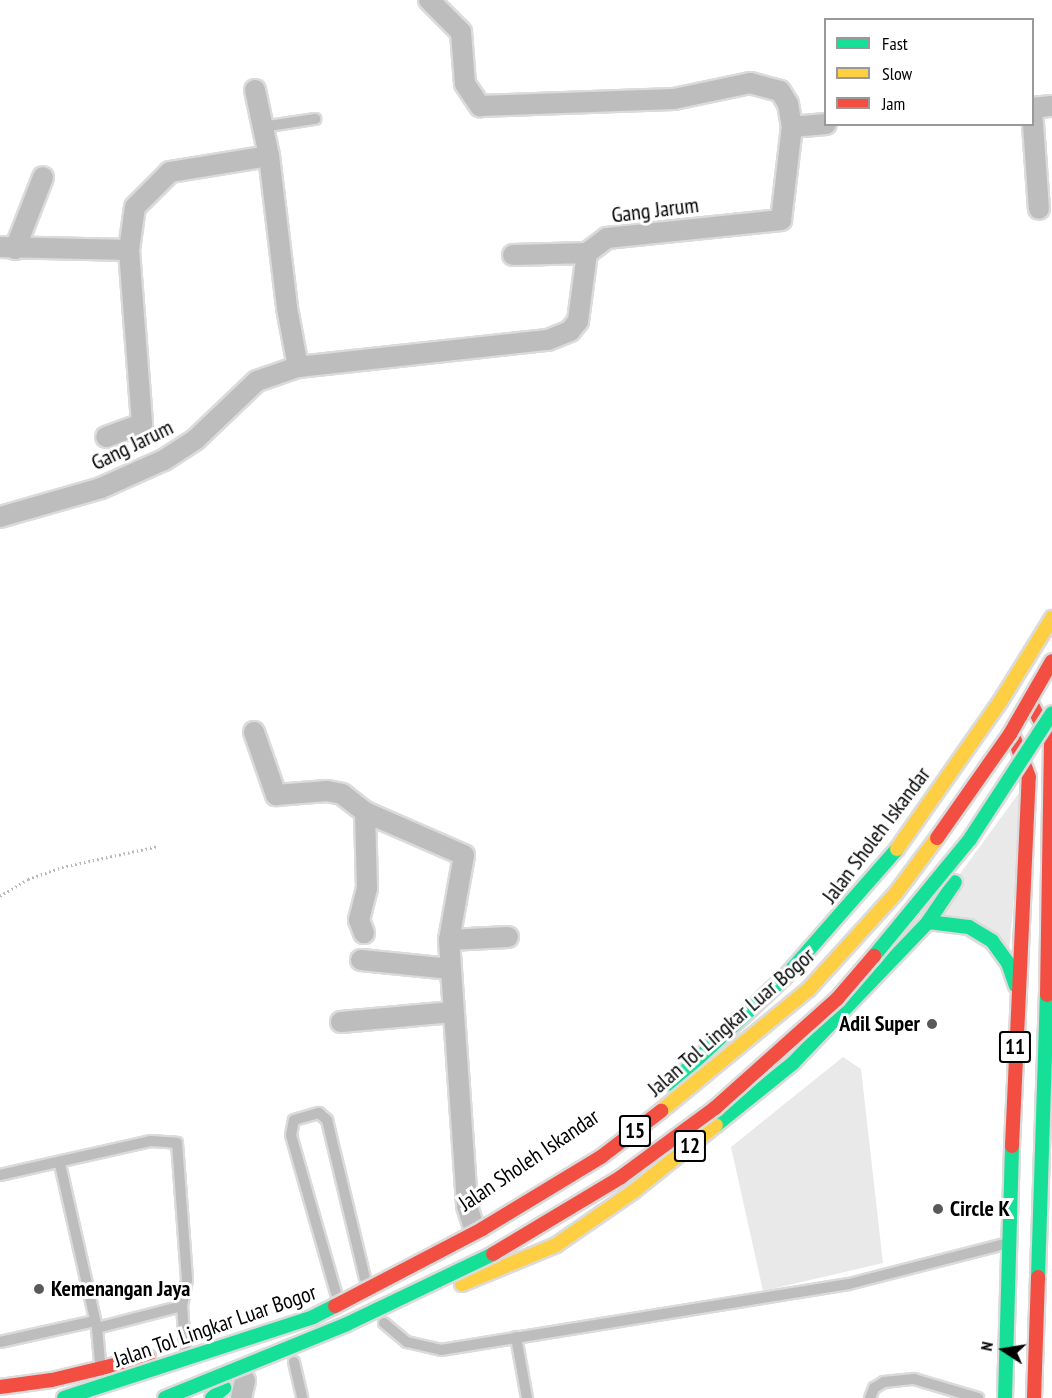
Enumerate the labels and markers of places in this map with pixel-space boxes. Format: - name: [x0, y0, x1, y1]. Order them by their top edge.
- place label: Adil Super: [839, 1011, 920, 1037]
- marker: Adil Super: [925, 1017, 939, 1031]
- place label: Circle K: [950, 1196, 1010, 1222]
- marker: Circle K: [931, 1202, 945, 1216]
- place label: Kemenangan Jaya: [51, 1276, 190, 1302]
- marker: Kemenangan Jaya: [32, 1282, 46, 1296]

